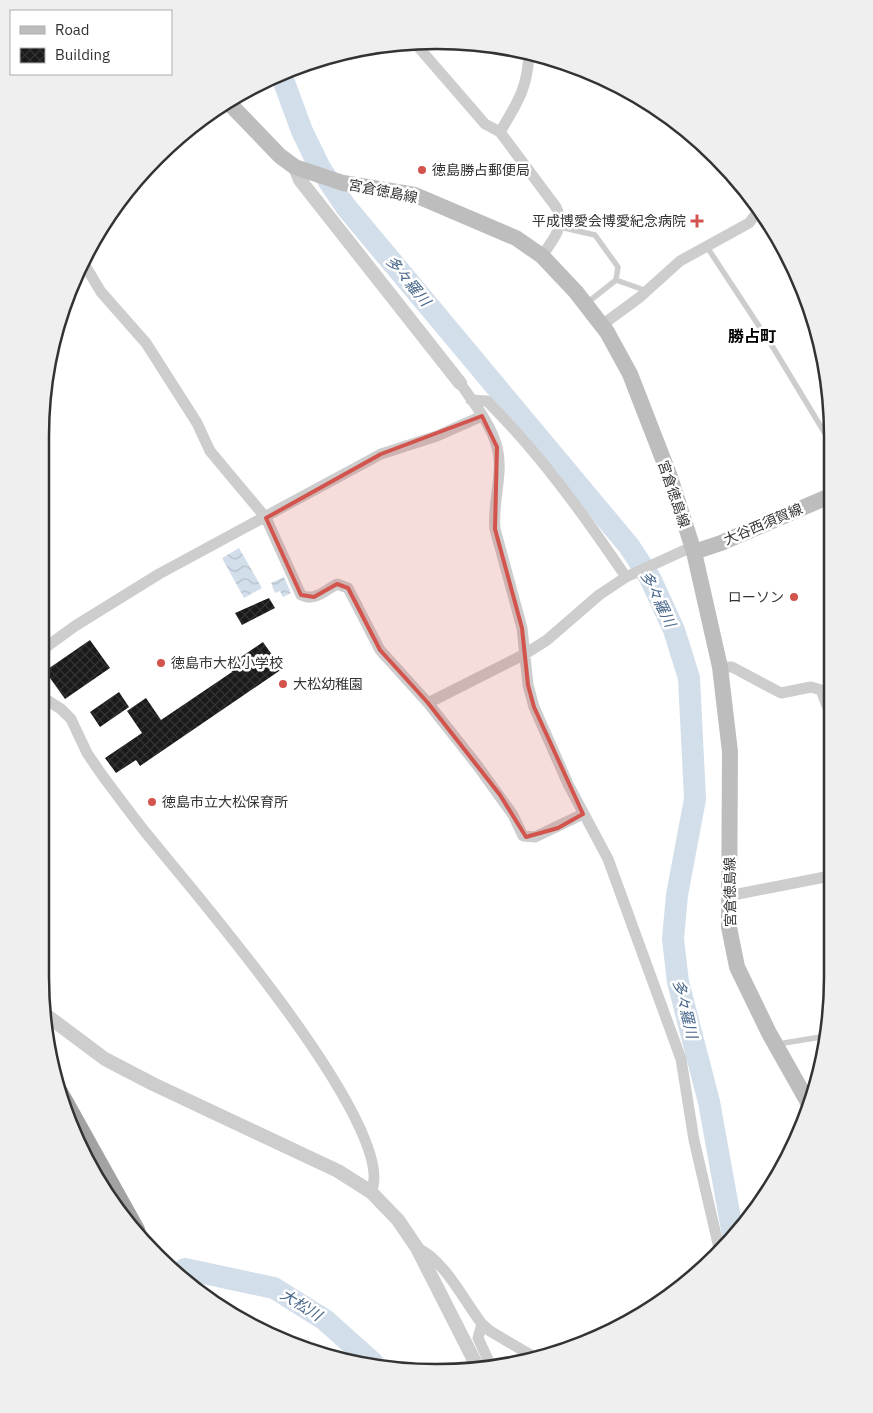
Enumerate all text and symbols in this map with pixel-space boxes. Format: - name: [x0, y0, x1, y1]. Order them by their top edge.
- legend: [10, 10, 172, 75]
- text: Road: [55, 20, 90, 39]
- text: Building: [55, 45, 110, 64]
- place label: 徳島勝占郵便局: [432, 161, 530, 179]
- marker: 徳島勝占郵便局: [416, 164, 428, 176]
- street label: 宮倉徳島線: [347, 175, 419, 207]
- place label: 平成博愛会博愛紀念病院: [532, 212, 686, 230]
- marker: 平成博愛会博愛紀念病院: [690, 214, 704, 228]
- water label: 多々羅川: [382, 252, 436, 311]
- district label: 勝占町: [728, 326, 776, 346]
- street label: 宮倉徳島線: [654, 458, 694, 530]
- street label: 大谷西須賀線: [721, 499, 805, 549]
- water label: 多々羅川: [637, 568, 681, 632]
- place label: ローソン: [728, 588, 784, 606]
- marker: ローソン: [788, 591, 800, 603]
- place label: 徳島市大松小学校: [171, 654, 283, 672]
- marker: 徳島市大松小学校: [155, 657, 167, 669]
- place label: 大松幼稚園: [293, 675, 363, 693]
- marker: 大松幼稚園: [277, 678, 289, 690]
- place label: 徳島市立大松保育所: [162, 793, 288, 811]
- marker: 徳島市立大松保育所: [146, 796, 158, 808]
- street label: 宮倉徳島線: [720, 857, 740, 927]
- water label: 多々羅川: [669, 977, 702, 1042]
- water label: 大松川: [277, 1285, 327, 1326]

